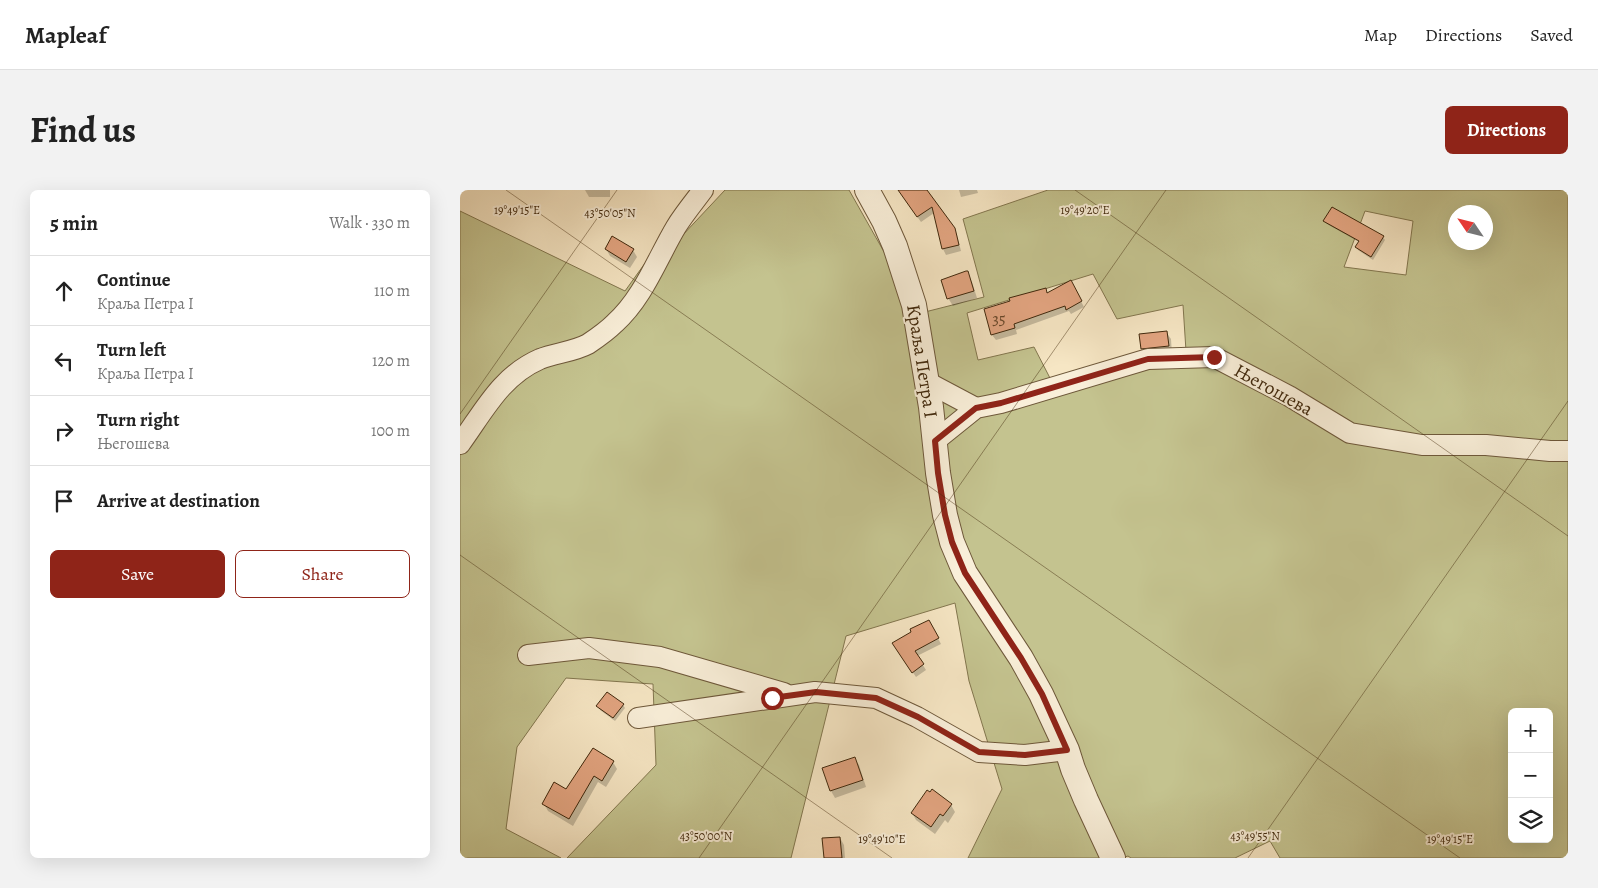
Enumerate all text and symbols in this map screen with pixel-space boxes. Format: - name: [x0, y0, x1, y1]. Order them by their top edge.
- text: Mapleaf: [25, 19, 107, 51]
- text: Map: [1364, 23, 1397, 47]
- text: Directions: [1425, 23, 1502, 47]
- text: Saved: [1530, 23, 1573, 47]
- text: Find us: [30, 106, 136, 154]
- button: Directions: [1445, 106, 1568, 154]
- text: 19°49'15"E: [494, 202, 540, 218]
- text: 19°49'20"E: [1061, 202, 1109, 218]
- text: 43°50'05"N: [584, 205, 636, 221]
- north arrow: [1448, 205, 1493, 250]
- text: 5 min: [50, 209, 98, 237]
- text: Walk · 330 m: [329, 212, 410, 234]
- text: Continue: [97, 267, 171, 293]
- icon: ahead: [50, 277, 78, 305]
- text: 110 m: [374, 280, 410, 302]
- text: Краља Петра I: [97, 293, 194, 315]
- street label: Краља Петра I: [900, 302, 944, 420]
- house number: 35: [992, 308, 1006, 330]
- text: Turn left: [97, 337, 166, 363]
- route end: [1203, 346, 1226, 369]
- icon: left: [50, 347, 78, 375]
- text: 120 m: [372, 350, 410, 372]
- street label: Његошева: [1229, 358, 1318, 422]
- text: Краља Петра I: [97, 363, 194, 385]
- text: Turn right: [97, 407, 179, 433]
- icon: right: [50, 417, 78, 445]
- text: 100 m: [371, 420, 410, 442]
- text: Његошева: [97, 433, 170, 455]
- icon: arrive: [50, 487, 78, 515]
- text: Arrive at destination: [97, 488, 260, 514]
- button: Save: [50, 550, 225, 598]
- button: Share: [235, 550, 410, 598]
- route start: [761, 687, 784, 710]
- map controls: [1508, 708, 1553, 843]
- button: +: [1508, 708, 1553, 753]
- button: −: [1508, 753, 1553, 798]
- button: layers: [1508, 798, 1553, 843]
- text: 43°50'00"N: [680, 828, 733, 844]
- text: 43°49'55"N: [1230, 828, 1280, 844]
- text: 19°49'10"E: [858, 831, 906, 847]
- text: 19°49'15"E: [1427, 831, 1473, 847]

